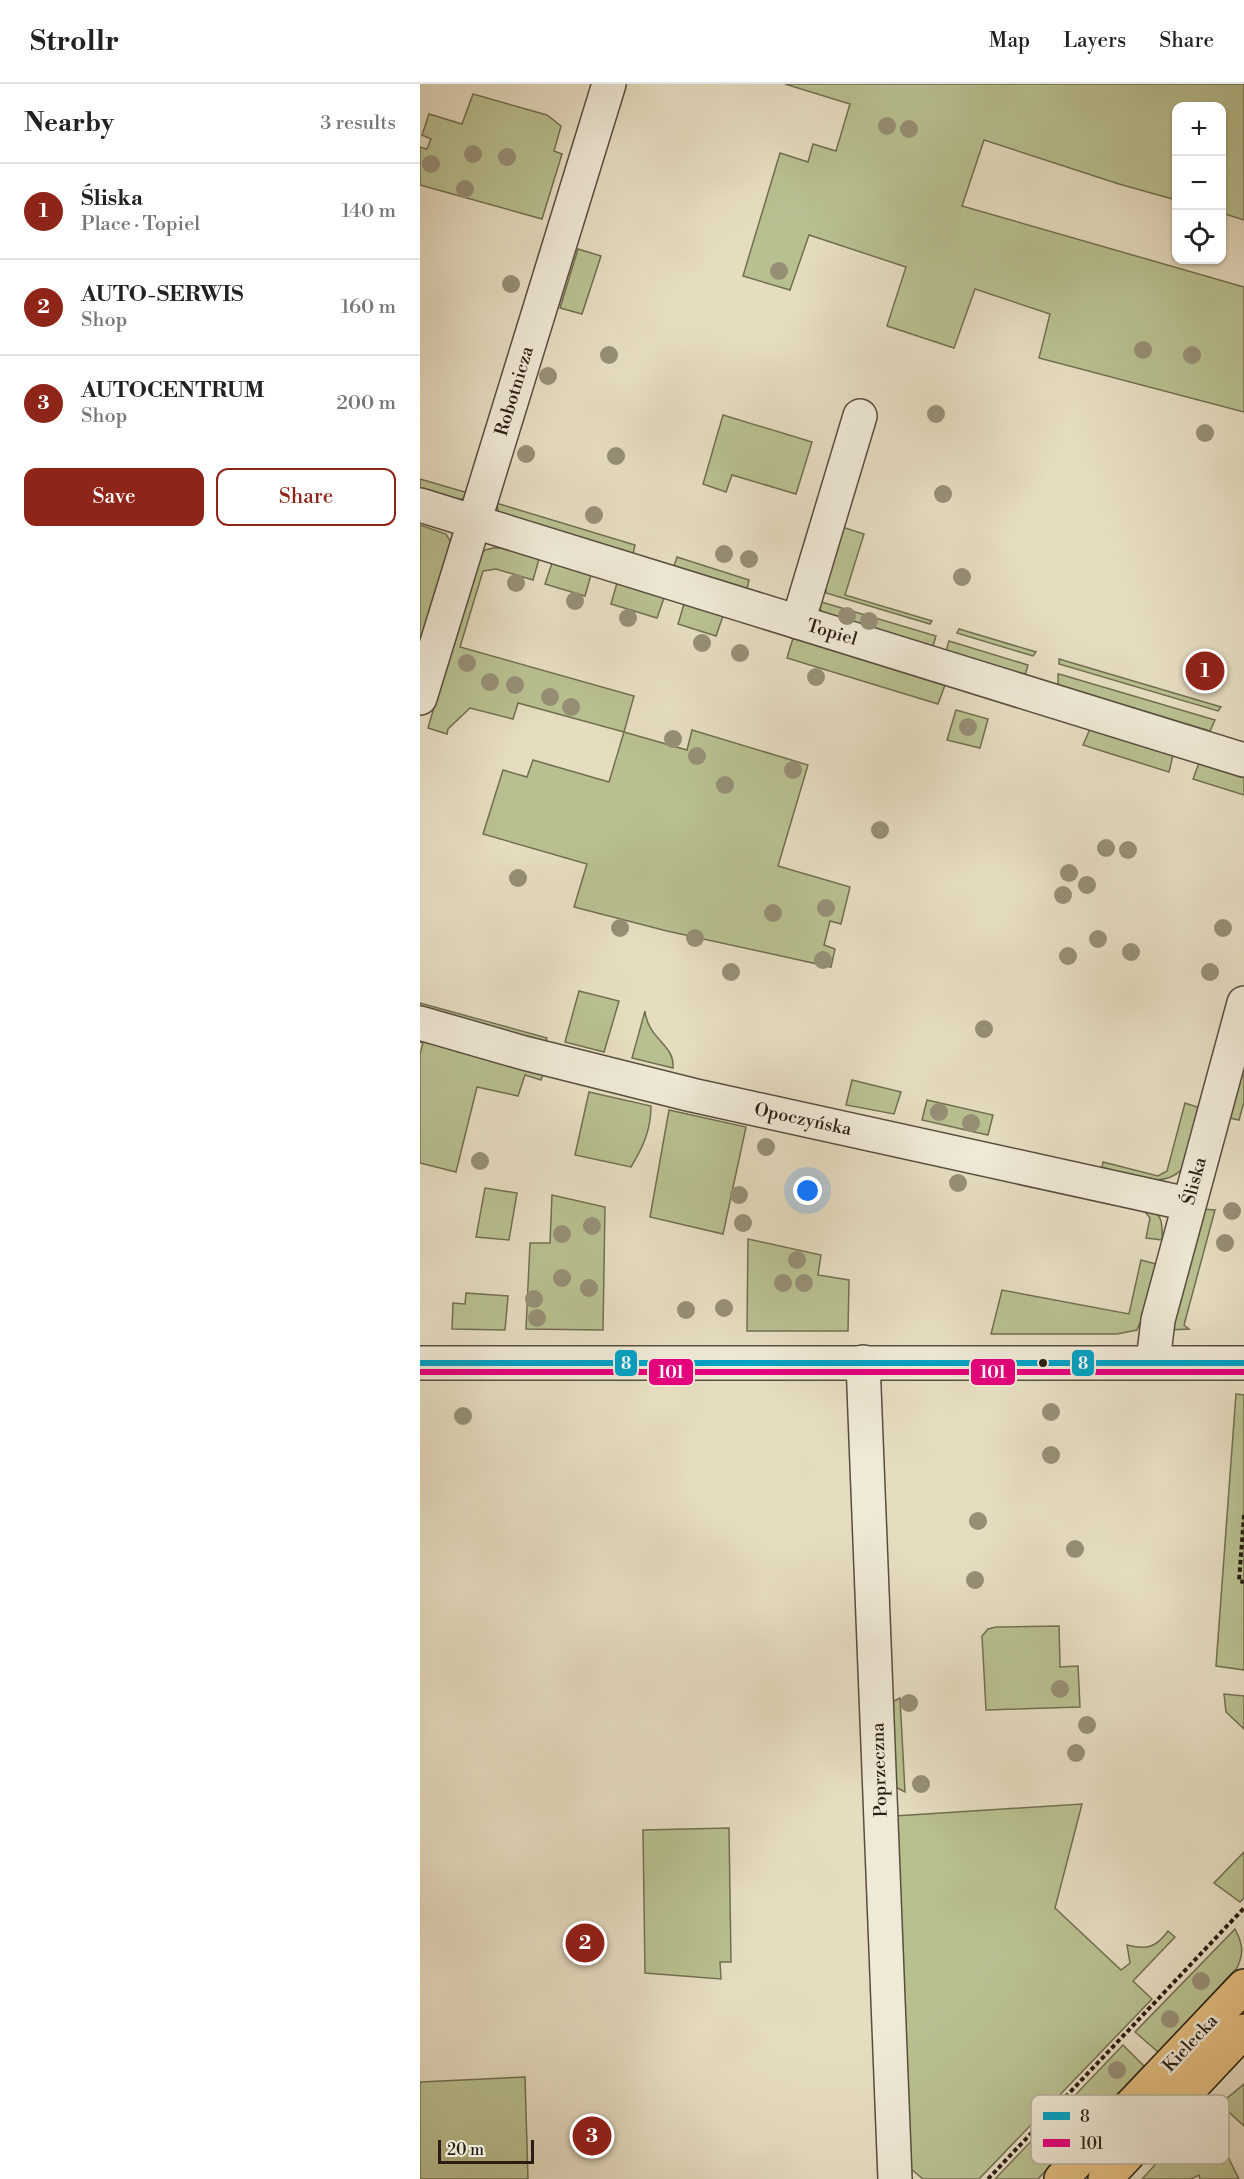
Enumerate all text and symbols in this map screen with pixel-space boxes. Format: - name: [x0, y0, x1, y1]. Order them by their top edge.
- text: Strollr: [30, 24, 119, 59]
- text: Map: [989, 28, 1030, 54]
- text: Layers: [1063, 28, 1126, 54]
- text: Share: [1159, 28, 1214, 54]
- map controls: [1172, 102, 1226, 264]
- button: +: [1172, 102, 1226, 156]
- text: Nearby: [24, 107, 114, 139]
- text: 3 results: [320, 111, 396, 136]
- button: −: [1172, 156, 1226, 210]
- text: Śliska: [81, 185, 143, 212]
- text: 1: [39, 199, 48, 224]
- text: 140 m: [341, 199, 396, 224]
- button: locate: [1172, 210, 1226, 264]
- text: Place · Topiel: [81, 212, 200, 237]
- text: AUTO-SERWIS: [81, 281, 244, 308]
- text: 2: [37, 295, 50, 320]
- text: 160 m: [341, 295, 396, 320]
- text: Shop: [81, 308, 127, 333]
- street label: Robotnicza: [490, 343, 539, 439]
- text: AUTOCENTRUM: [81, 377, 264, 404]
- text: 3: [37, 391, 50, 416]
- text: 200 m: [336, 391, 396, 416]
- text: Shop: [81, 404, 127, 429]
- button: Save: [24, 468, 204, 526]
- button: Share: [216, 468, 396, 526]
- street label: Topiel: [804, 614, 861, 651]
- pin: 1: [1186, 648, 1224, 694]
- street label: Opoczyńska: [752, 1098, 854, 1141]
- street label: Śliska: [1177, 1154, 1212, 1208]
- your location: [793, 1176, 822, 1205]
- line badge: 8: [614, 1349, 638, 1377]
- line badge: 8: [1071, 1349, 1095, 1377]
- text: 8: [621, 1354, 631, 1374]
- text: 8: [1078, 1354, 1088, 1374]
- unlabelled marker: [1037, 1357, 1049, 1369]
- line badge: 101: [648, 1358, 694, 1386]
- line badge: 101: [970, 1358, 1016, 1386]
- text: 101: [658, 1363, 684, 1383]
- text: 101: [980, 1363, 1006, 1383]
- street label: Poprzeczna: [866, 1721, 893, 1818]
- pin: 2: [566, 1920, 604, 1966]
- street label: Kielecka: [1158, 2009, 1224, 2077]
- legend: [1031, 2095, 1229, 2164]
- text: 8: [1080, 2107, 1090, 2127]
- pin: 3: [572, 2114, 612, 2158]
- text: 101: [1080, 2134, 1103, 2154]
- scale bar: [438, 2137, 534, 2164]
- text: 20 m: [447, 2140, 484, 2160]

